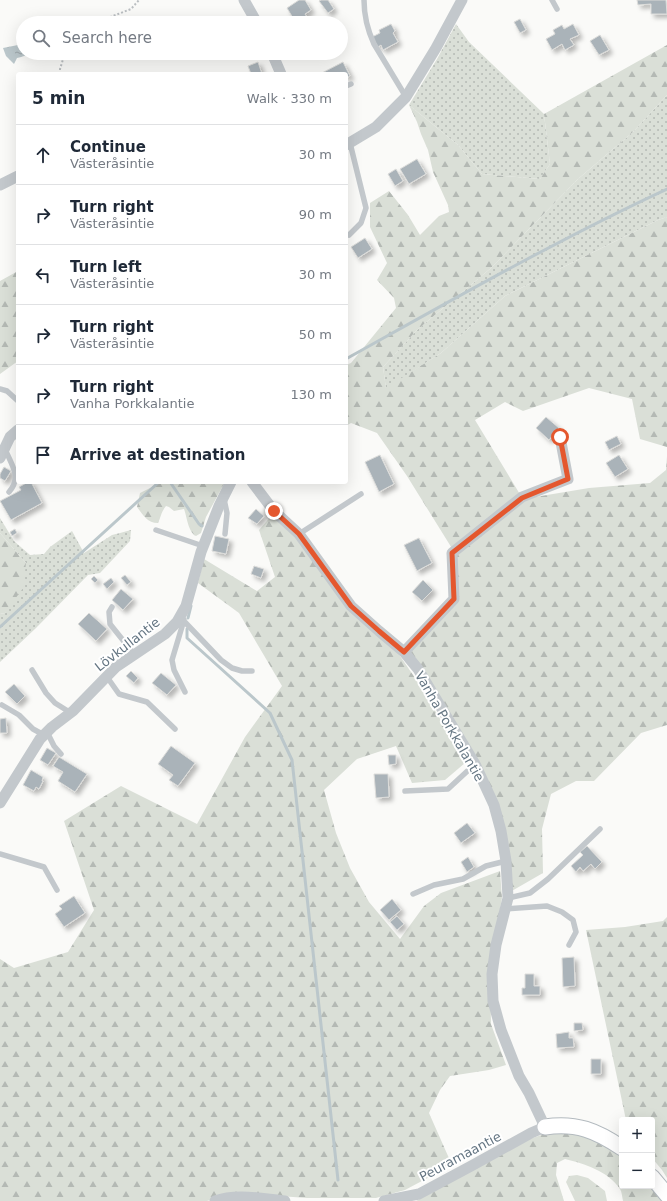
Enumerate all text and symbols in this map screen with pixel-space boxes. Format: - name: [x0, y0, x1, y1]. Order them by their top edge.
- search box: [16, 16, 348, 60]
- icon: search: [30, 27, 52, 49]
- text: Search here: [62, 29, 152, 47]
- text: 5 min: [32, 88, 85, 108]
- text: Walk · 330 m: [247, 91, 332, 106]
- text: Continue: [70, 138, 146, 156]
- icon: ahead: [32, 144, 54, 166]
- text: 30 m: [299, 147, 332, 162]
- text: Västeråsintie: [70, 156, 154, 171]
- text: Turn right: [70, 198, 154, 216]
- icon: right: [32, 204, 54, 226]
- text: 90 m: [299, 207, 332, 222]
- text: Västeråsintie: [70, 216, 154, 231]
- text: Turn left: [70, 258, 142, 276]
- icon: left: [32, 264, 54, 286]
- text: 30 m: [299, 267, 332, 282]
- text: Västeråsintie: [70, 276, 154, 291]
- text: Turn right: [70, 318, 154, 336]
- icon: right: [32, 324, 54, 346]
- text: 50 m: [299, 327, 332, 342]
- text: Västeråsintie: [70, 336, 154, 351]
- text: Turn right: [70, 378, 154, 396]
- icon: right: [32, 384, 54, 406]
- text: 130 m: [290, 387, 332, 402]
- text: Vanha Porkkalantie: [70, 396, 194, 411]
- route start: [551, 428, 569, 446]
- icon: arrive: [32, 444, 54, 466]
- text: Arrive at destination: [70, 446, 245, 464]
- route end: [265, 502, 283, 520]
- street label: Lövkullantie: [92, 614, 163, 674]
- street label: Vanha Porkkalantie: [412, 669, 487, 784]
- map controls: [619, 1117, 655, 1189]
- button: +: [619, 1117, 655, 1153]
- street label: Peuramaantie: [417, 1129, 504, 1184]
- button: −: [619, 1153, 655, 1189]

